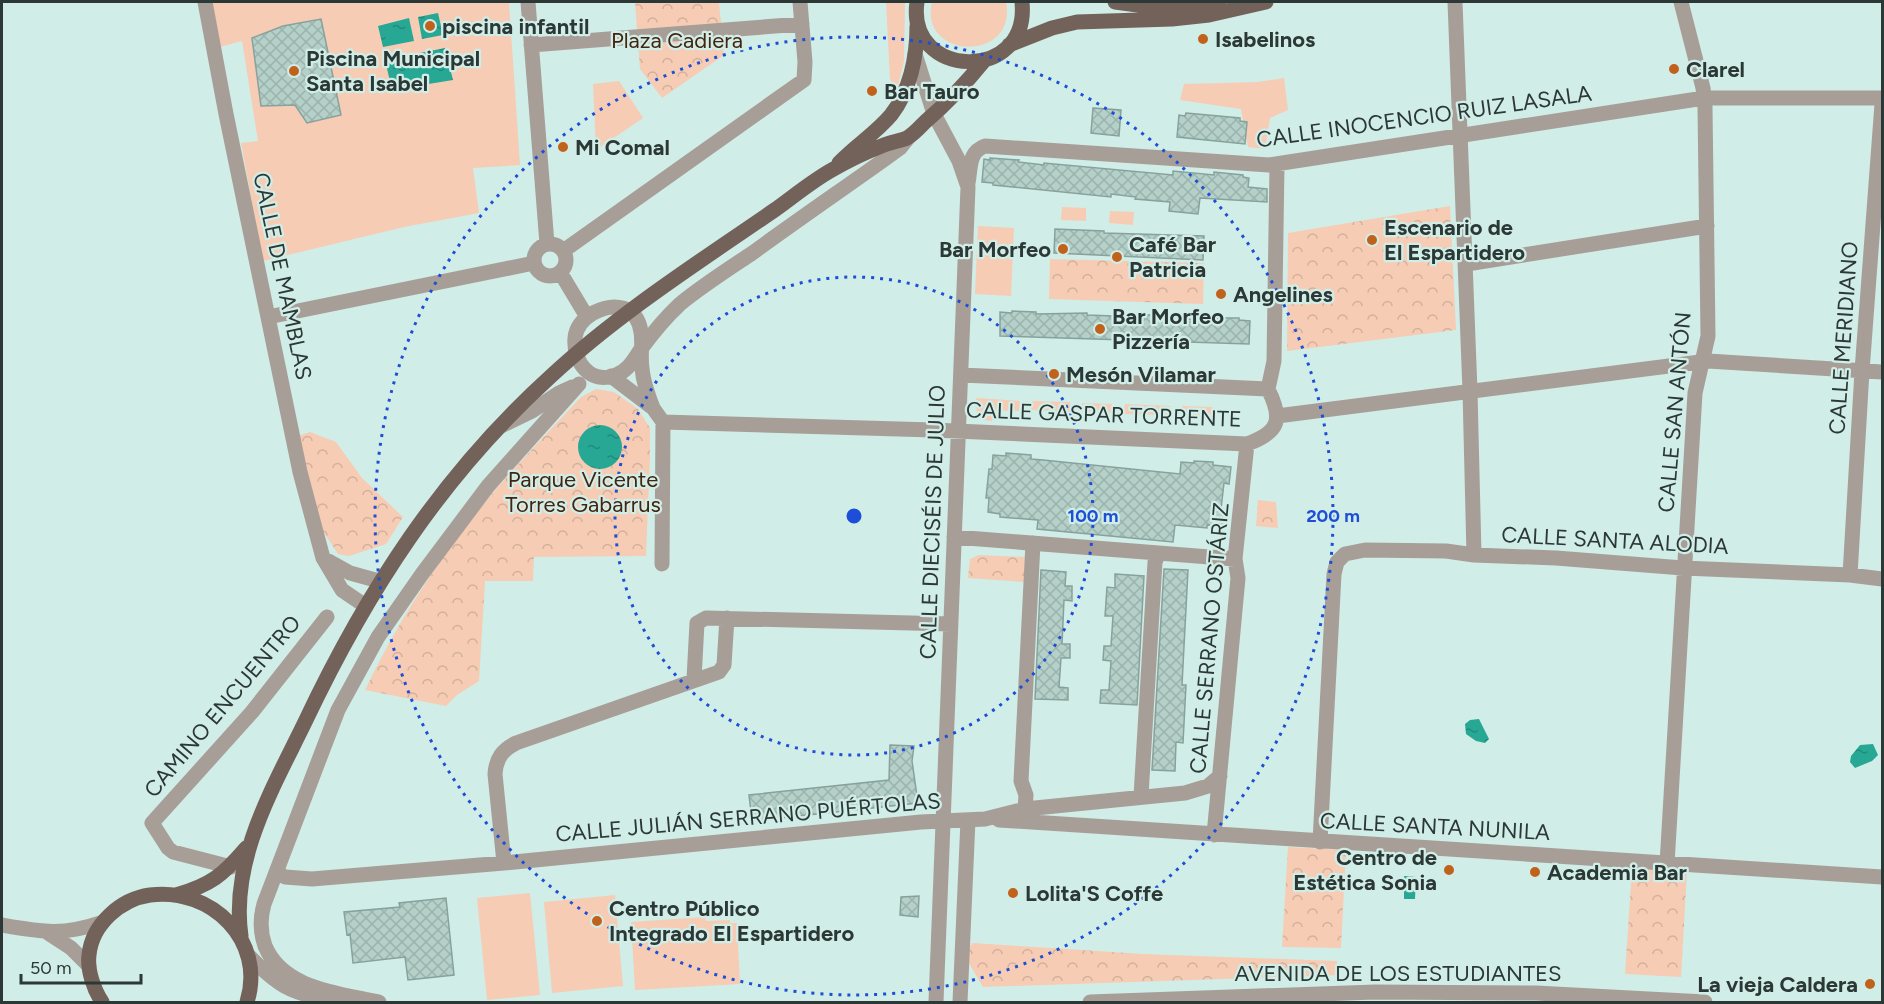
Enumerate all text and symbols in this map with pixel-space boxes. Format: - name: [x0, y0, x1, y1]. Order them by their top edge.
- place label: piscina infantil: [442, 13, 589, 40]
- marker: piscina infantil: [423, 19, 437, 33]
- place label: Isabelinos: [1215, 26, 1315, 53]
- park label: Plaza Cadiera: [611, 27, 743, 54]
- marker: Isabelinos: [1196, 32, 1210, 46]
- place label: Piscina Municipal Santa Isabel: [306, 45, 480, 97]
- place label: Clarel: [1686, 56, 1745, 83]
- marker: Clarel: [1667, 62, 1681, 76]
- marker: Piscina Municipal Santa Isabel: [287, 64, 301, 78]
- place label: Bar Tauro: [884, 78, 980, 105]
- street label: CALLE INOCENCIO RUIZ LASALA: [1255, 80, 1594, 153]
- marker: Bar Tauro: [865, 84, 879, 98]
- place label: Mi Comal: [575, 134, 670, 161]
- marker: Mi Comal: [556, 140, 570, 154]
- street label: CALLE DE MAMBLAS: [247, 170, 318, 382]
- place label: Escenario de El Espartidero: [1384, 214, 1525, 266]
- place label: Café Bar Patricia: [1129, 231, 1217, 283]
- marker: Escenario de El Espartidero: [1365, 233, 1379, 247]
- place label: Bar Morfeo: [939, 236, 1051, 263]
- street label: CALLE MERIDIANO: [1823, 241, 1864, 436]
- marker: Bar Morfeo: [1056, 242, 1070, 256]
- marker: Café Bar Patricia: [1110, 250, 1124, 264]
- place label: Angelines: [1233, 281, 1333, 308]
- marker: Angelines: [1214, 287, 1228, 301]
- place label: Bar Morfeo Pizzería: [1112, 303, 1224, 355]
- street label: CALLE SAN ANTÓN: [1652, 311, 1697, 513]
- marker: Bar Morfeo Pizzería: [1093, 322, 1107, 336]
- place label: Mesón Vilamar: [1066, 361, 1217, 388]
- marker: Mesón Vilamar: [1047, 367, 1061, 381]
- street label: CALLE DIECISÉIS DE JULIO: [914, 384, 951, 660]
- street label: CALLE GASPAR TORRENTE: [966, 396, 1242, 433]
- park label: Parque Vicente Torres Gabarrus: [505, 466, 661, 518]
- street label: CALLE SERRANO OSTÁRIZ: [1184, 501, 1235, 775]
- text: 100 m: [1068, 505, 1118, 527]
- text: 200 m: [1306, 505, 1360, 527]
- centre of rings: [844, 506, 864, 526]
- street label: CALLE SANTA ALODIA: [1501, 521, 1729, 560]
- street label: CAMINO ENCUENTRO: [138, 610, 306, 803]
- street label: CALLE JULIÁN SERRANO PUÉRTOLAS: [554, 787, 942, 848]
- street label: CALLE SANTA NUNILA: [1319, 807, 1551, 846]
- place label: Centro de Estética Sonia: [1293, 844, 1437, 896]
- place label: Academia Bar: [1547, 859, 1688, 886]
- marker: Centro de Estética Sonia: [1442, 863, 1456, 877]
- marker: Academia Bar: [1528, 865, 1542, 879]
- place label: Lolita'S Coffe: [1025, 880, 1163, 907]
- marker: Lolita'S Coffe: [1006, 886, 1020, 900]
- place label: Centro Público Integrado El Espartidero: [609, 895, 854, 947]
- marker: Centro Público Integrado El Espartidero: [590, 914, 604, 928]
- scale bar: [21, 947, 141, 985]
- text: 50 m: [30, 957, 72, 979]
- street label: AVENIDA DE LOS ESTUDIANTES: [1234, 960, 1562, 987]
- place label: La vieja Caldera: [1697, 971, 1858, 998]
- marker: La vieja Caldera: [1863, 977, 1877, 991]

